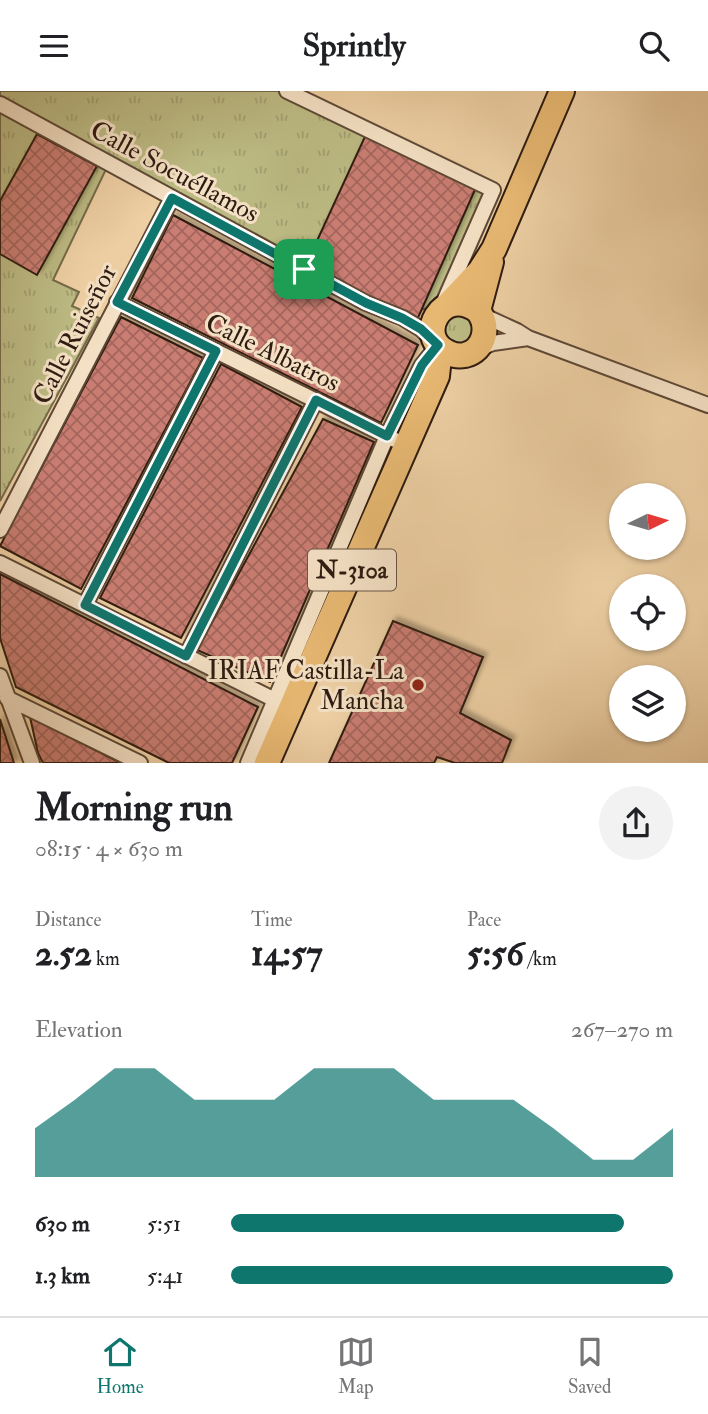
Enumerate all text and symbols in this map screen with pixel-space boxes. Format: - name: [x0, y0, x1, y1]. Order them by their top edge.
- text: Sprintly: [302, 26, 406, 66]
- icon: menu: [35, 27, 73, 65]
- icon: search: [635, 27, 673, 65]
- street label: Calle Socuéllamos: [85, 114, 264, 230]
- pin: [274, 239, 334, 299]
- icon: arrive: [285, 250, 323, 288]
- street label: Calle Ruiseñor: [26, 259, 124, 410]
- street label: Calle Albatros: [200, 307, 345, 399]
- north arrow: [609, 483, 686, 560]
- map controls: [609, 483, 686, 742]
- road number: N-310a: [308, 549, 396, 591]
- button: locate: [609, 574, 686, 651]
- place label: IRIAF Castilla-La Mancha: [208, 655, 404, 717]
- button: layers: [609, 665, 686, 742]
- marker: IRIAF Castilla-La Mancha: [410, 677, 426, 693]
- text: Morning run: [35, 784, 233, 832]
- button: share: [599, 786, 673, 860]
- text: 08:15 · 4 × 630 m: [35, 834, 183, 863]
- text: Distance: [35, 908, 101, 932]
- text: Time: [251, 908, 293, 932]
- text: Pace: [467, 908, 501, 932]
- text: 2.52: [35, 932, 92, 976]
- text: 14:57: [251, 932, 322, 976]
- text: 5:56: [467, 932, 524, 976]
- text: km: [92, 947, 120, 971]
- text: /km: [524, 947, 557, 971]
- text: Elevation: [35, 1015, 123, 1044]
- text: 267–270 m: [571, 1015, 673, 1044]
- text: 630 m: [35, 1209, 90, 1238]
- text: 5:51: [147, 1209, 181, 1238]
- text: 1.3 km: [35, 1261, 90, 1290]
- text: 5:41: [147, 1261, 183, 1290]
- tab: Home: [97, 1333, 144, 1399]
- tab: Map: [337, 1333, 375, 1399]
- tab: Saved: [568, 1333, 611, 1399]

